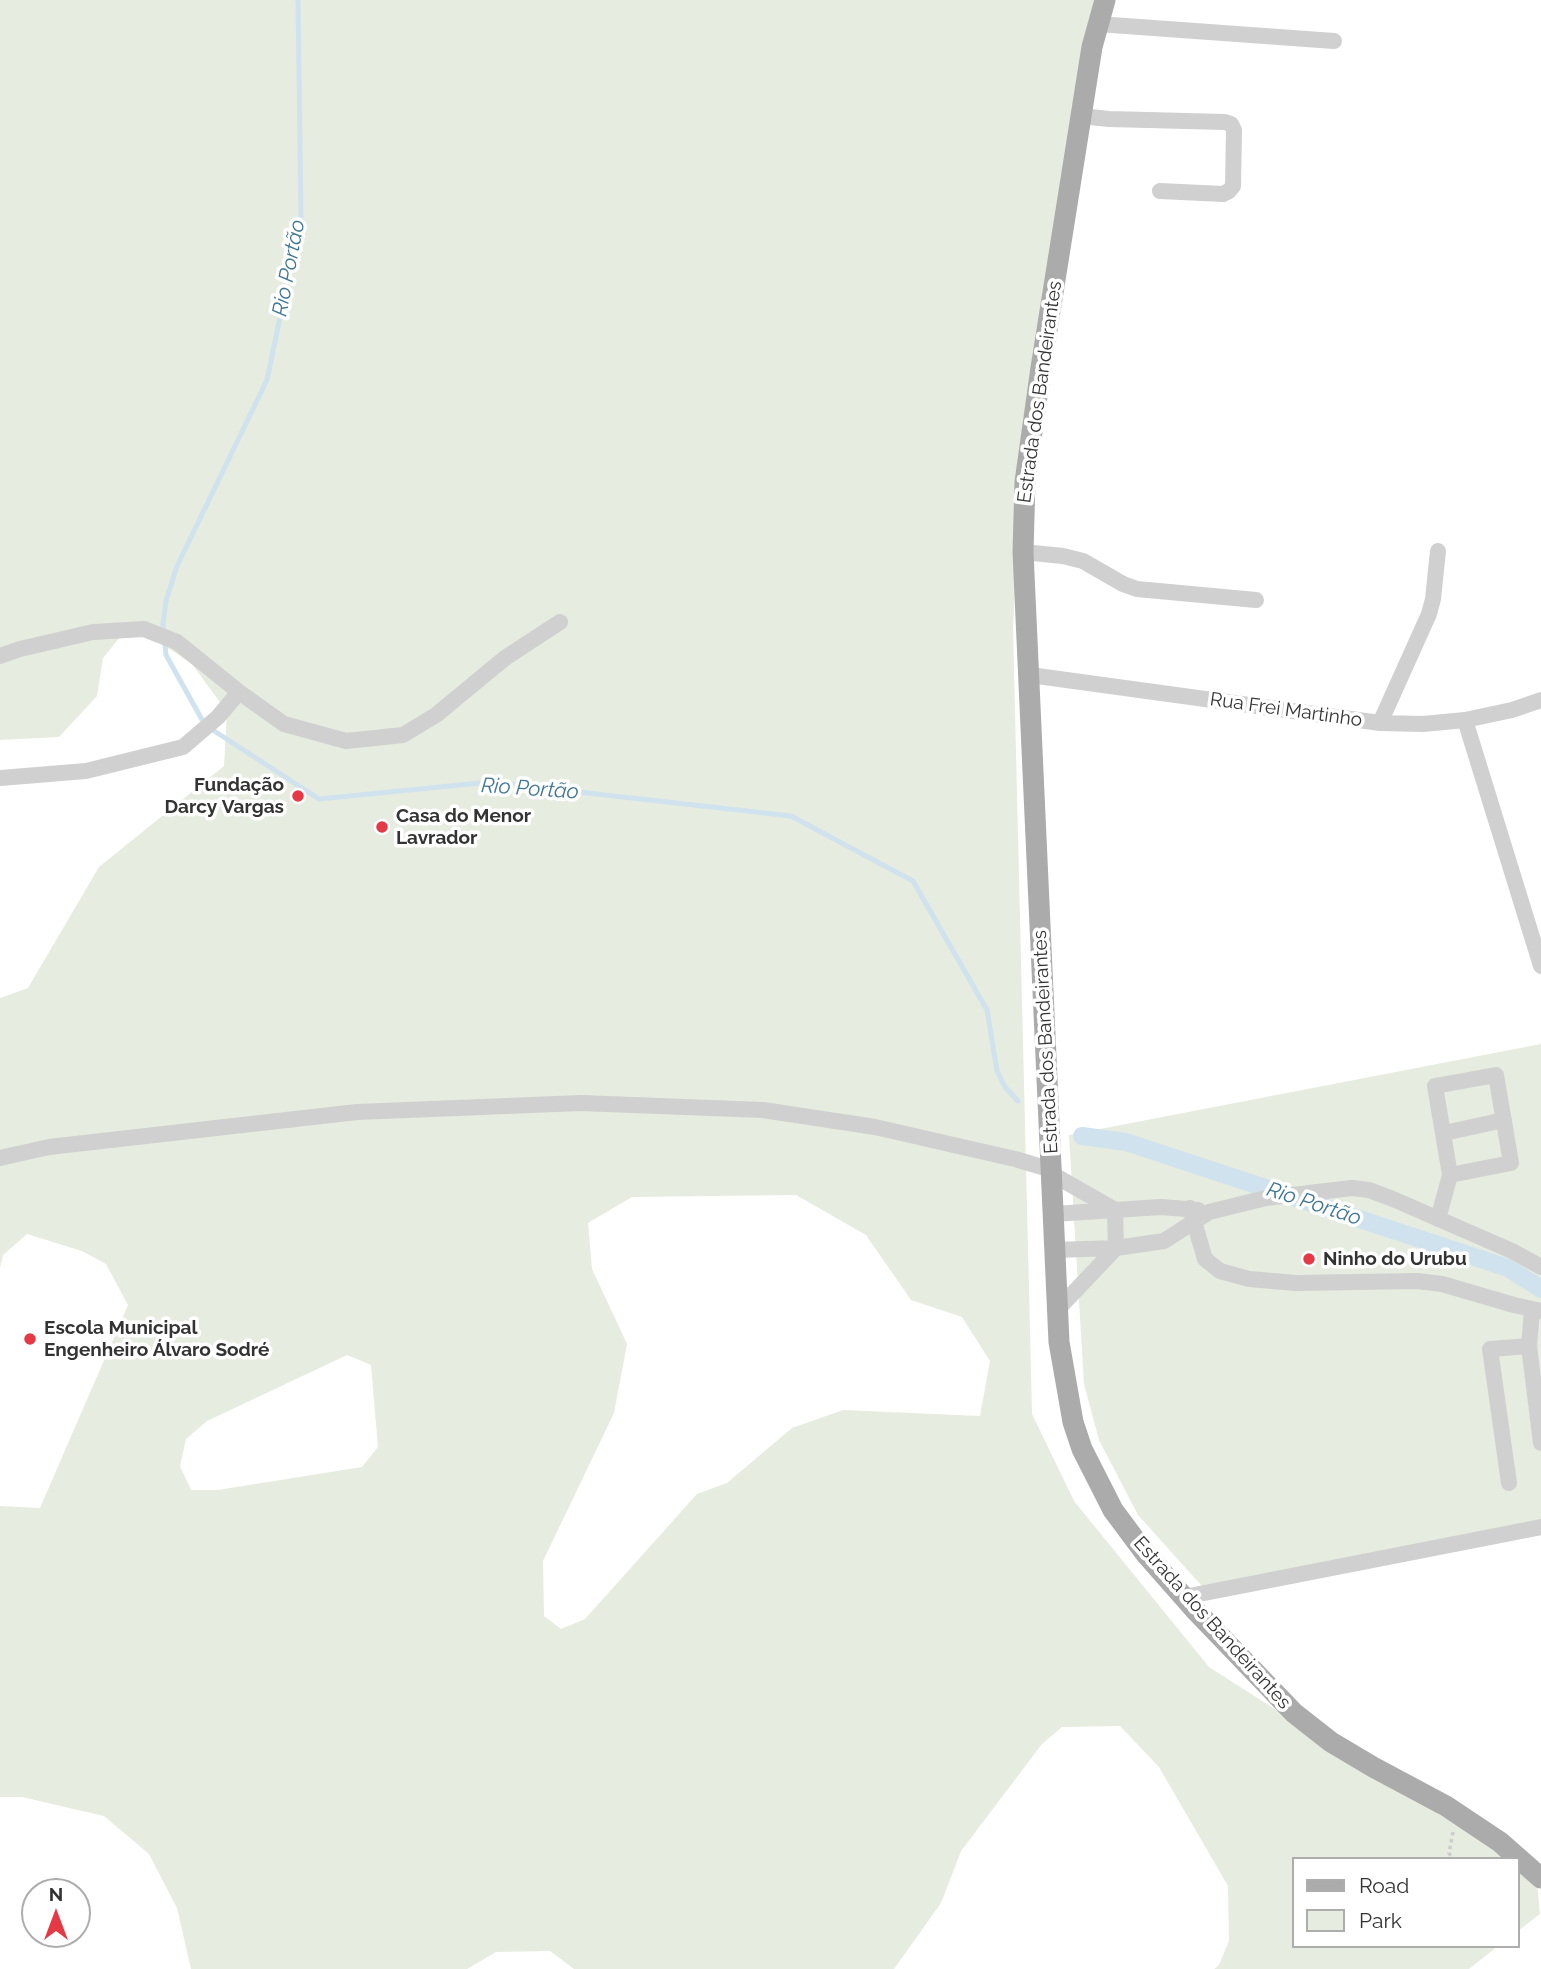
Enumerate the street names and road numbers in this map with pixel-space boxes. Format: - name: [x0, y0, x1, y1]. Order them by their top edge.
- street label: Estrada dos Bandeirantes: [1013, 280, 1067, 504]
- street label: Rua Frei Martinho: [1209, 688, 1363, 732]
- street label: Estrada dos Bandeirantes: [1029, 930, 1063, 1154]
- street label: Estrada dos Bandeirantes: [1129, 1532, 1295, 1714]

